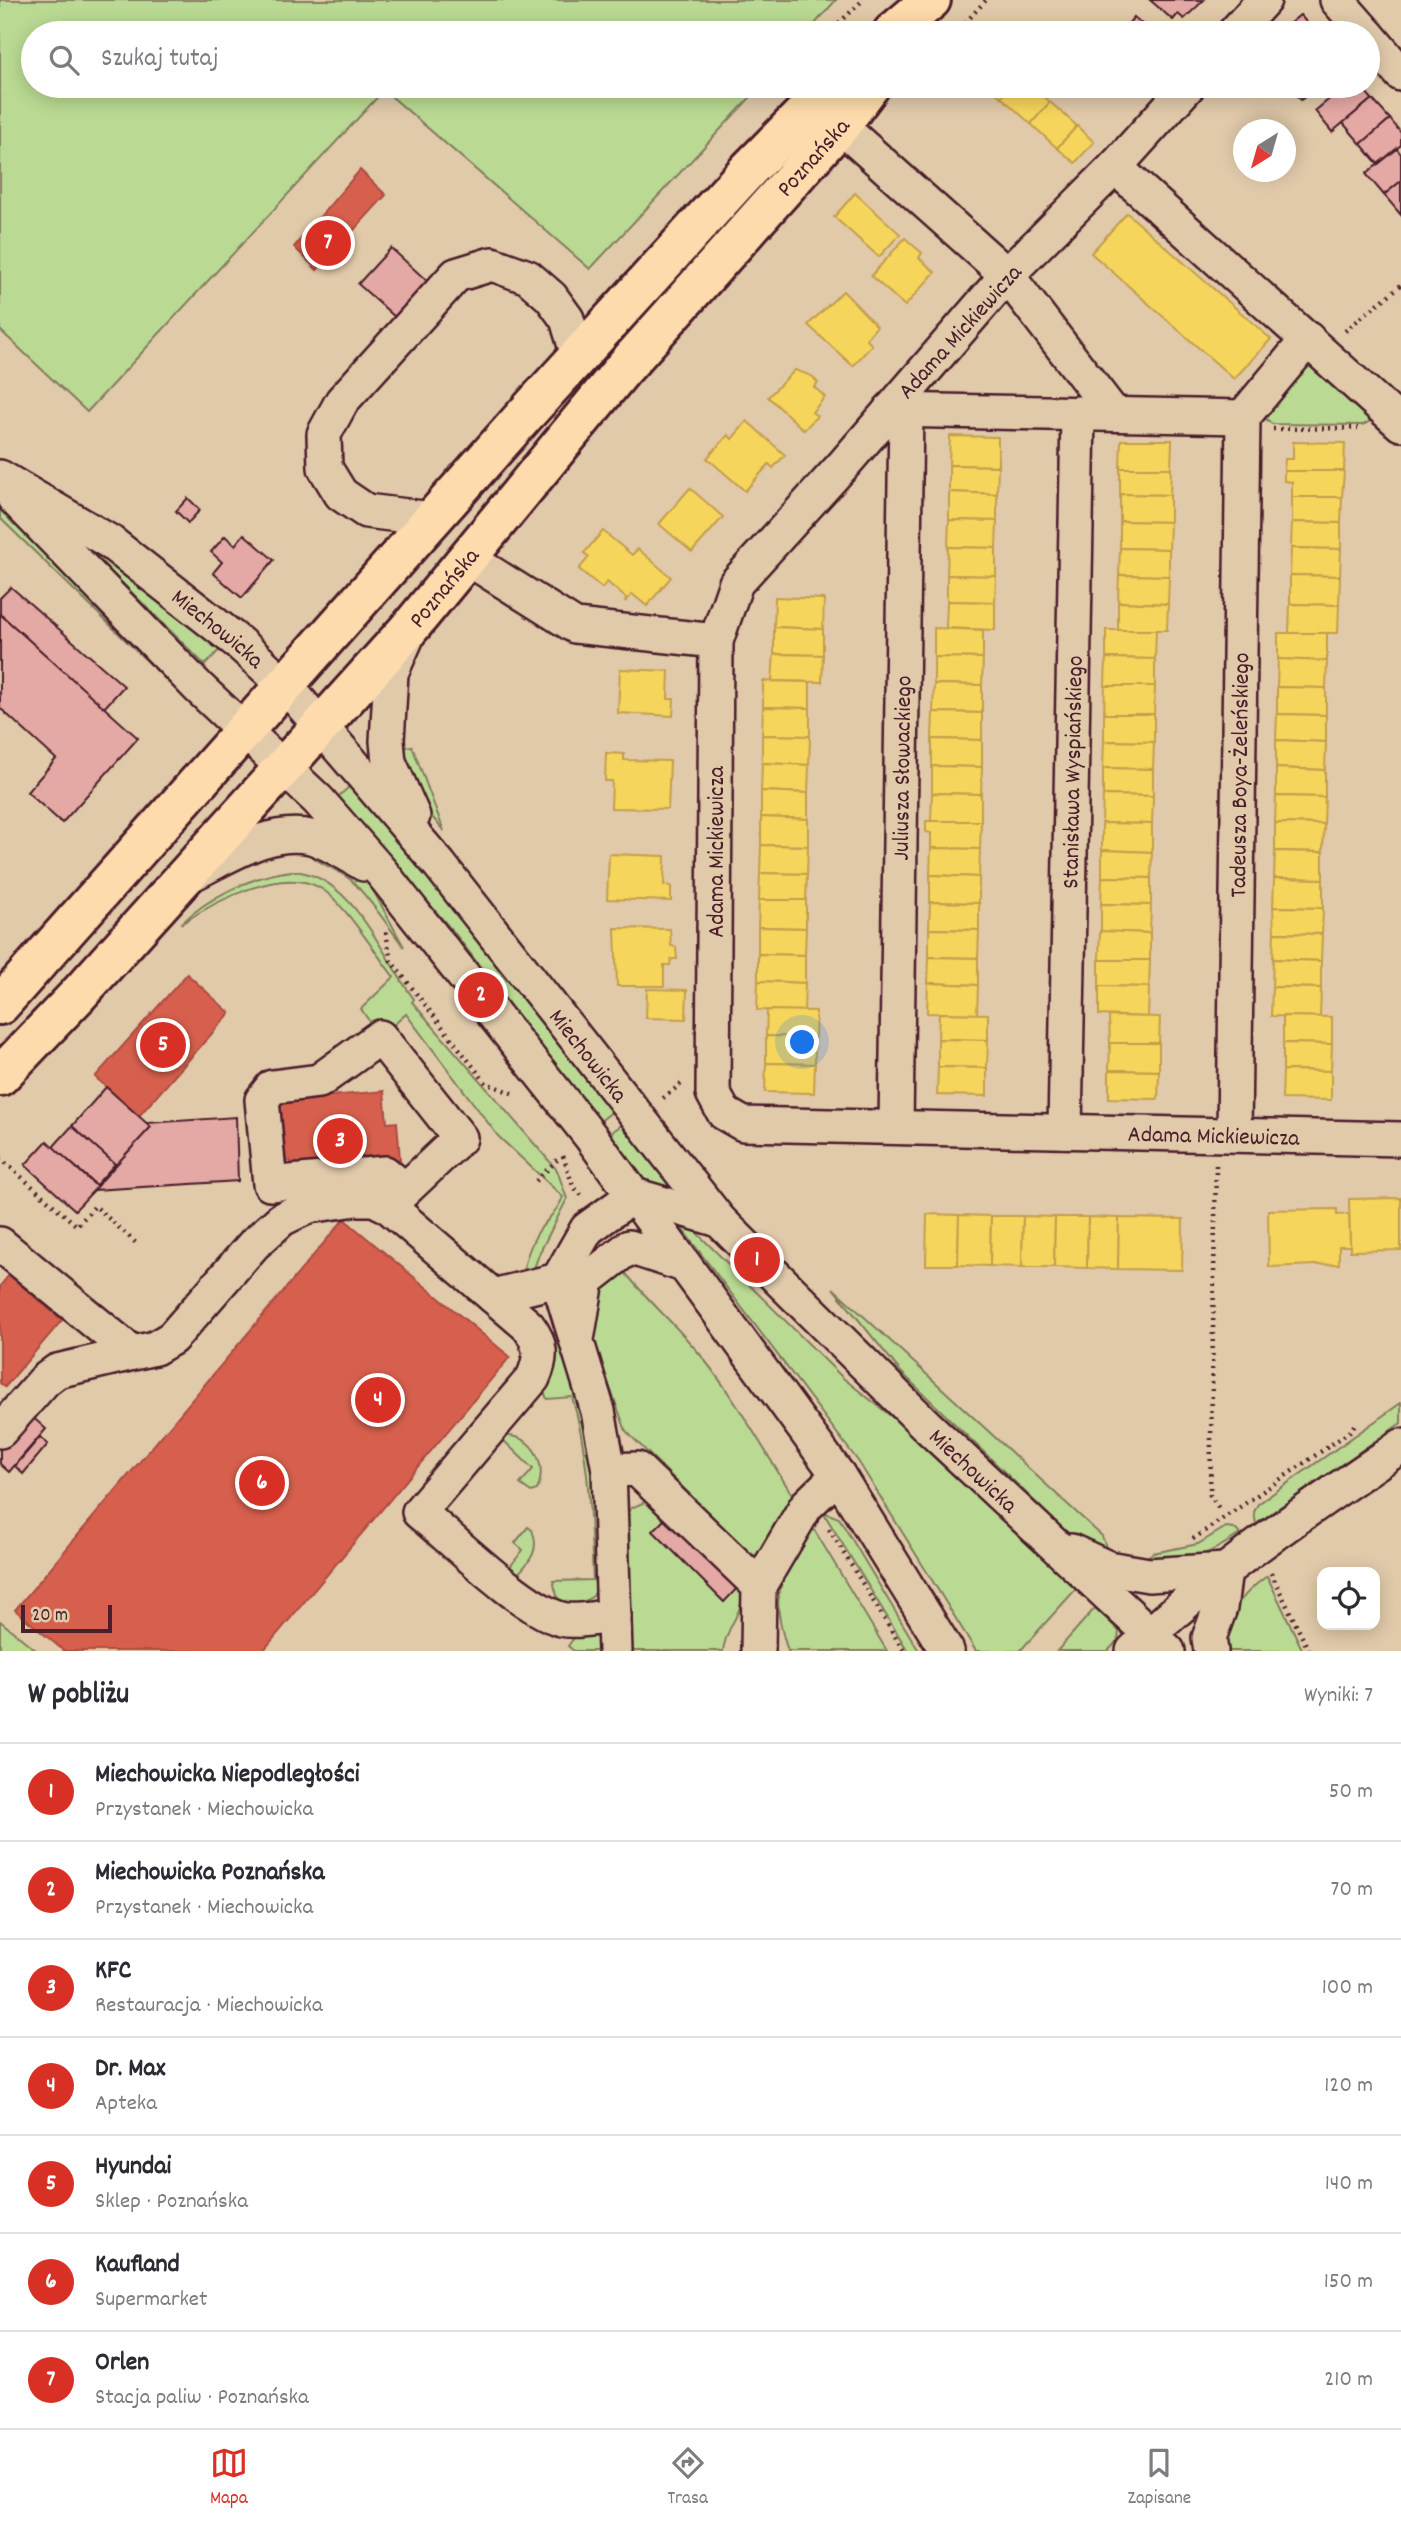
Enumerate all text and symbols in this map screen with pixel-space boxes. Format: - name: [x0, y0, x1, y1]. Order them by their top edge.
- search box: [21, 21, 1380, 98]
- icon: search: [45, 41, 83, 79]
- text: Szukaj tutaj: [101, 41, 219, 78]
- street label: Poznańska: [770, 112, 860, 206]
- north arrow: [1233, 119, 1296, 182]
- pin: 7: [305, 217, 351, 269]
- street label: Adama Mickiewicza: [891, 257, 1032, 408]
- street label: Poznańska: [402, 541, 490, 637]
- street label: Miechowicka: [163, 582, 271, 678]
- street label: Tadeusza Boya-Żeleńskiego: [1223, 652, 1260, 898]
- street label: Stanisława Wyspiańskiego: [1055, 655, 1094, 889]
- street label: Juliusza Słowackiego: [886, 675, 922, 861]
- street label: Adama Mickiewicza: [701, 765, 735, 938]
- pin: 2: [458, 969, 504, 1021]
- street label: Miechowicka: [539, 1003, 635, 1112]
- pin: 5: [140, 1019, 186, 1071]
- your location: [785, 1025, 819, 1059]
- pin: 3: [317, 1115, 363, 1167]
- street label: Adama Mickiewicza: [1127, 1119, 1301, 1157]
- pin: 1: [734, 1234, 780, 1286]
- pin: 4: [355, 1374, 401, 1426]
- street label: Miechowicka: [920, 1422, 1025, 1523]
- pin: 6: [239, 1457, 285, 1509]
- map controls: [1317, 1567, 1380, 1630]
- button: locate: [1317, 1567, 1380, 1630]
- scale bar: [21, 1602, 112, 1634]
- text: 20 m: [32, 1603, 68, 1630]
- text: W pobliżu: [28, 1675, 129, 1718]
- text: Wyniki: 7: [1304, 1680, 1373, 1713]
- text: Miechowicka Niepodległości: [95, 1757, 360, 1794]
- text: 1: [48, 1776, 54, 1809]
- text: 50 m: [1329, 1776, 1373, 1809]
- text: Przystanek · Miechowicka: [95, 1794, 313, 1827]
- text: Miechowicka Poznańska: [95, 1855, 324, 1892]
- text: 2: [46, 1874, 56, 1907]
- text: 70 m: [1331, 1874, 1373, 1907]
- text: Przystanek · Miechowicka: [95, 1892, 313, 1925]
- text: KFC: [95, 1953, 131, 1990]
- text: 3: [46, 1972, 56, 2005]
- text: 100 m: [1322, 1972, 1373, 2005]
- text: Restauracja · Miechowicka: [95, 1990, 323, 2023]
- text: Dr. Max: [95, 2051, 165, 2088]
- text: 4: [46, 2070, 56, 2103]
- text: 120 m: [1324, 2070, 1373, 2103]
- text: Apteka: [95, 2088, 157, 2121]
- text: Hyundai: [95, 2149, 171, 2186]
- text: 5: [46, 2168, 56, 2201]
- text: 140 m: [1325, 2168, 1373, 2201]
- text: Sklep · Poznańska: [95, 2186, 248, 2219]
- text: Kaufland: [95, 2247, 180, 2284]
- text: 6: [45, 2266, 57, 2299]
- text: 150 m: [1324, 2266, 1373, 2299]
- text: Supermarket: [95, 2284, 207, 2317]
- text: Orlen: [95, 2345, 149, 2382]
- text: 7: [47, 2364, 55, 2397]
- text: 210 m: [1324, 2364, 1373, 2397]
- text: Stacja paliw · Poznańska: [95, 2382, 309, 2415]
- tab: Mapa: [210, 2444, 248, 2513]
- tab: Trasa: [667, 2444, 708, 2513]
- tab: Zapisane: [1128, 2444, 1191, 2513]

